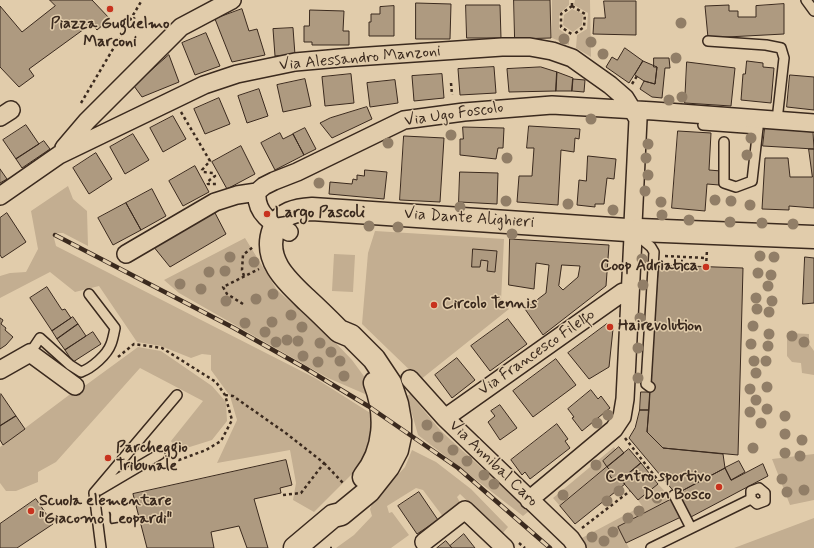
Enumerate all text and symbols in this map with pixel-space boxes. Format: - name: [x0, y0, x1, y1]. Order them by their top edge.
- marker: Piazza Guglielmo Marconi: [105, 4, 115, 14]
- place label: Piazza Guglielmo Marconi: [50, 15, 170, 53]
- street label: Via Alessandro Manzoni: [278, 42, 442, 76]
- street label: Via Ugo Foscolo: [403, 99, 505, 131]
- place label: Largo Pascoli: [275, 204, 365, 224]
- street label: Via Dante Alighieri: [403, 205, 535, 233]
- marker: Largo Pascoli: [262, 209, 272, 219]
- place label: Coop Adriatica: [600, 257, 698, 277]
- marker: Coop Adriatica: [701, 262, 711, 272]
- place label: Circolo Tennis: [442, 295, 537, 315]
- marker: Circolo Tennis: [429, 300, 439, 310]
- street label: Via Francesco Filelfo: [475, 306, 599, 400]
- place label: Hairevolution: [618, 317, 702, 337]
- marker: Hairevolution: [605, 322, 615, 332]
- street label: Via Annibal Caro: [445, 417, 541, 511]
- place label: Parcheggio Tribunale: [116, 439, 188, 477]
- marker: Parcheggio Tribunale: [103, 453, 113, 463]
- place label: Centro sportivo Don Bosco: [605, 468, 711, 506]
- marker: Centro sportivo Don Bosco: [714, 482, 724, 492]
- place label: Scuola elementare "Giacomo Leopardi": [39, 492, 172, 530]
- marker: Scuola elementare "Giacomo Leopardi": [26, 506, 36, 516]

